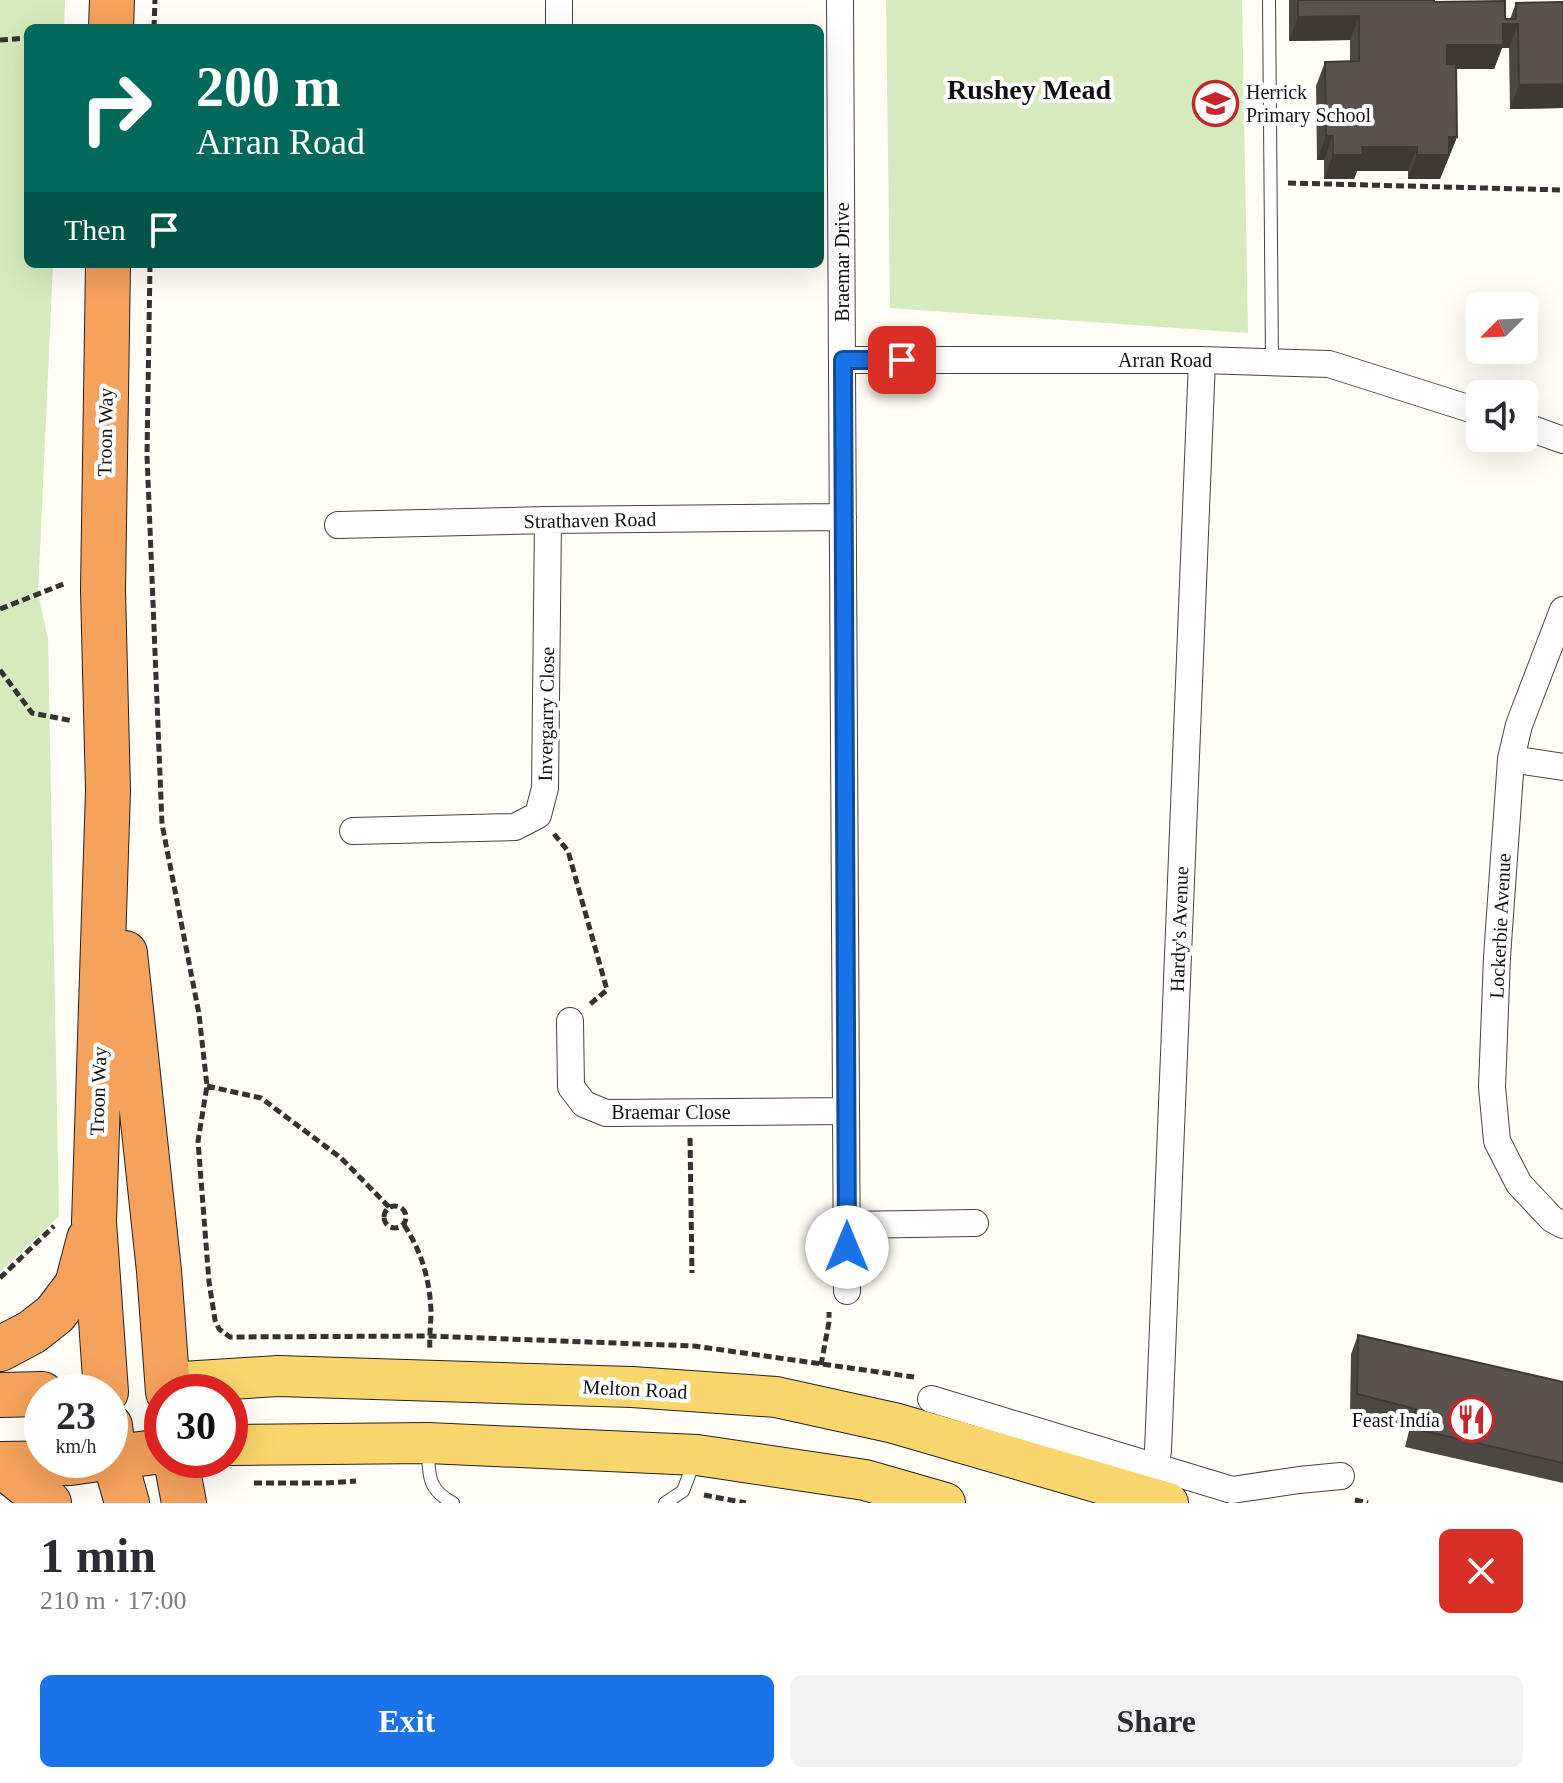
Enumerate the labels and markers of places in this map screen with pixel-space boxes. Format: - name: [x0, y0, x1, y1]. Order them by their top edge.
- school or university icon: Herrick Primary School: [1191, 79, 1239, 127]
- place label: Herrick Primary School: [1246, 81, 1371, 127]
- pin: [868, 326, 936, 394]
- restaurant icon: Feast India: [1447, 1396, 1495, 1444]
- place label: Feast India: [1352, 1409, 1440, 1431]

